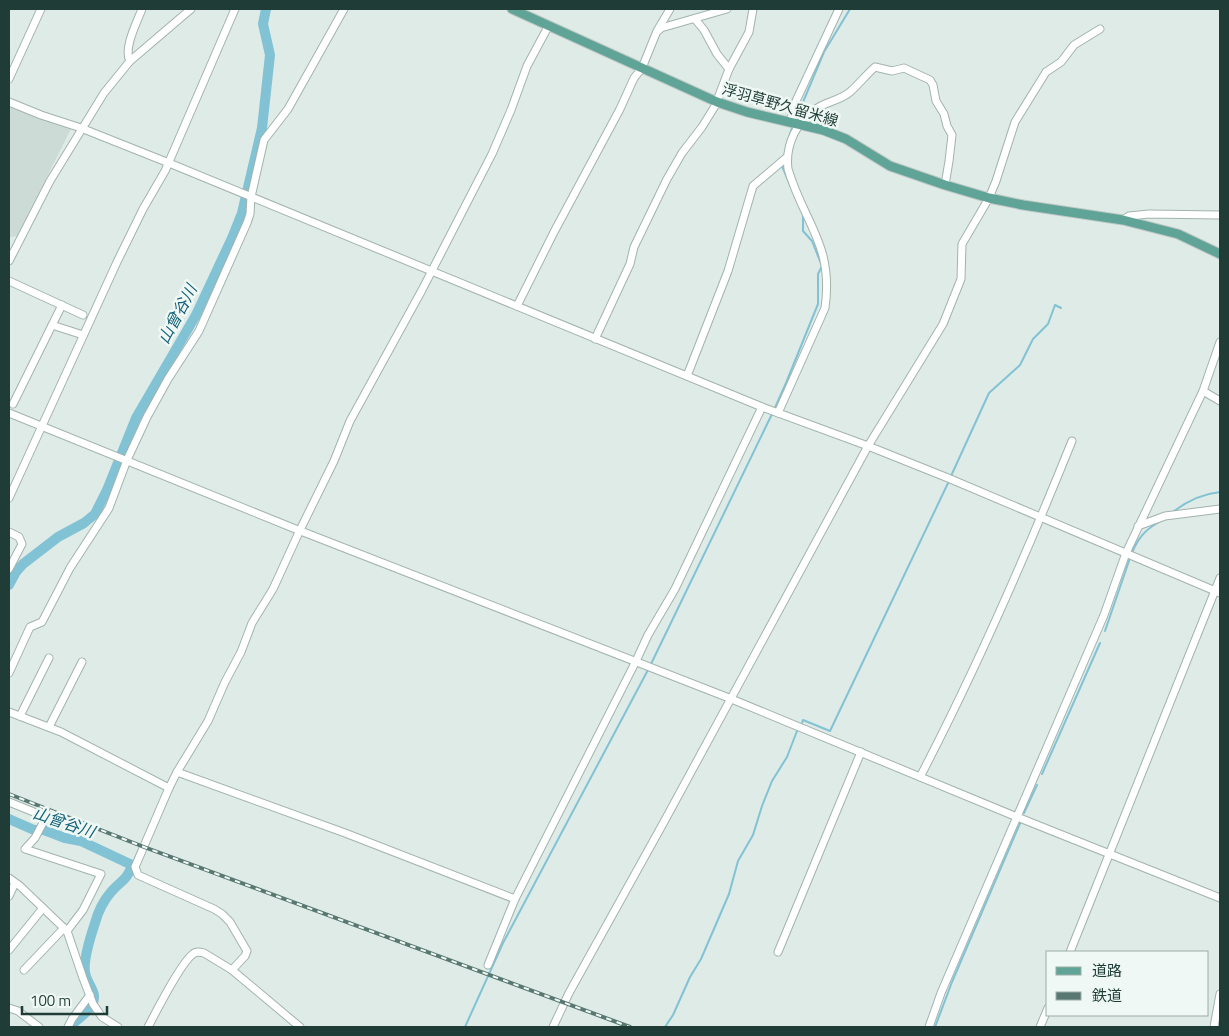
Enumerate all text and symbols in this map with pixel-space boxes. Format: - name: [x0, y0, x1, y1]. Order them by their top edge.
- street label: 浮羽草野久留米線: [719, 77, 841, 132]
- water label: 山曾谷川: [151, 278, 204, 348]
- water label: 山曾谷川: [30, 801, 100, 844]
- legend: [1046, 951, 1209, 1016]
- text: 道路: [1092, 959, 1122, 982]
- scale bar: [22, 984, 108, 1016]
- text: 鉄道: [1092, 984, 1122, 1007]
- text: 100 m: [30, 989, 71, 1012]

